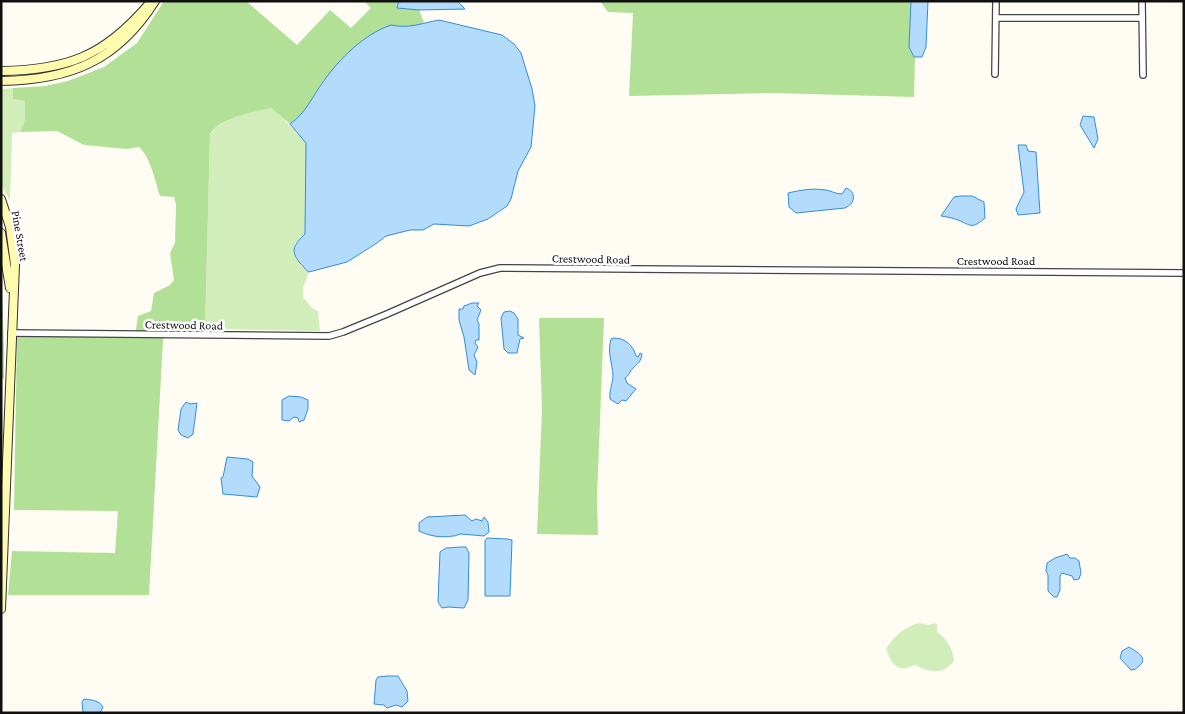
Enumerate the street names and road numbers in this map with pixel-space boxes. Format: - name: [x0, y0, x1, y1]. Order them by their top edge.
- street label: Pine Street: [9, 210, 32, 263]
- street label: Crestwood Road: [552, 251, 631, 267]
- street label: Crestwood Road: [957, 254, 1036, 268]
- street label: Crestwood Road: [145, 317, 224, 333]

